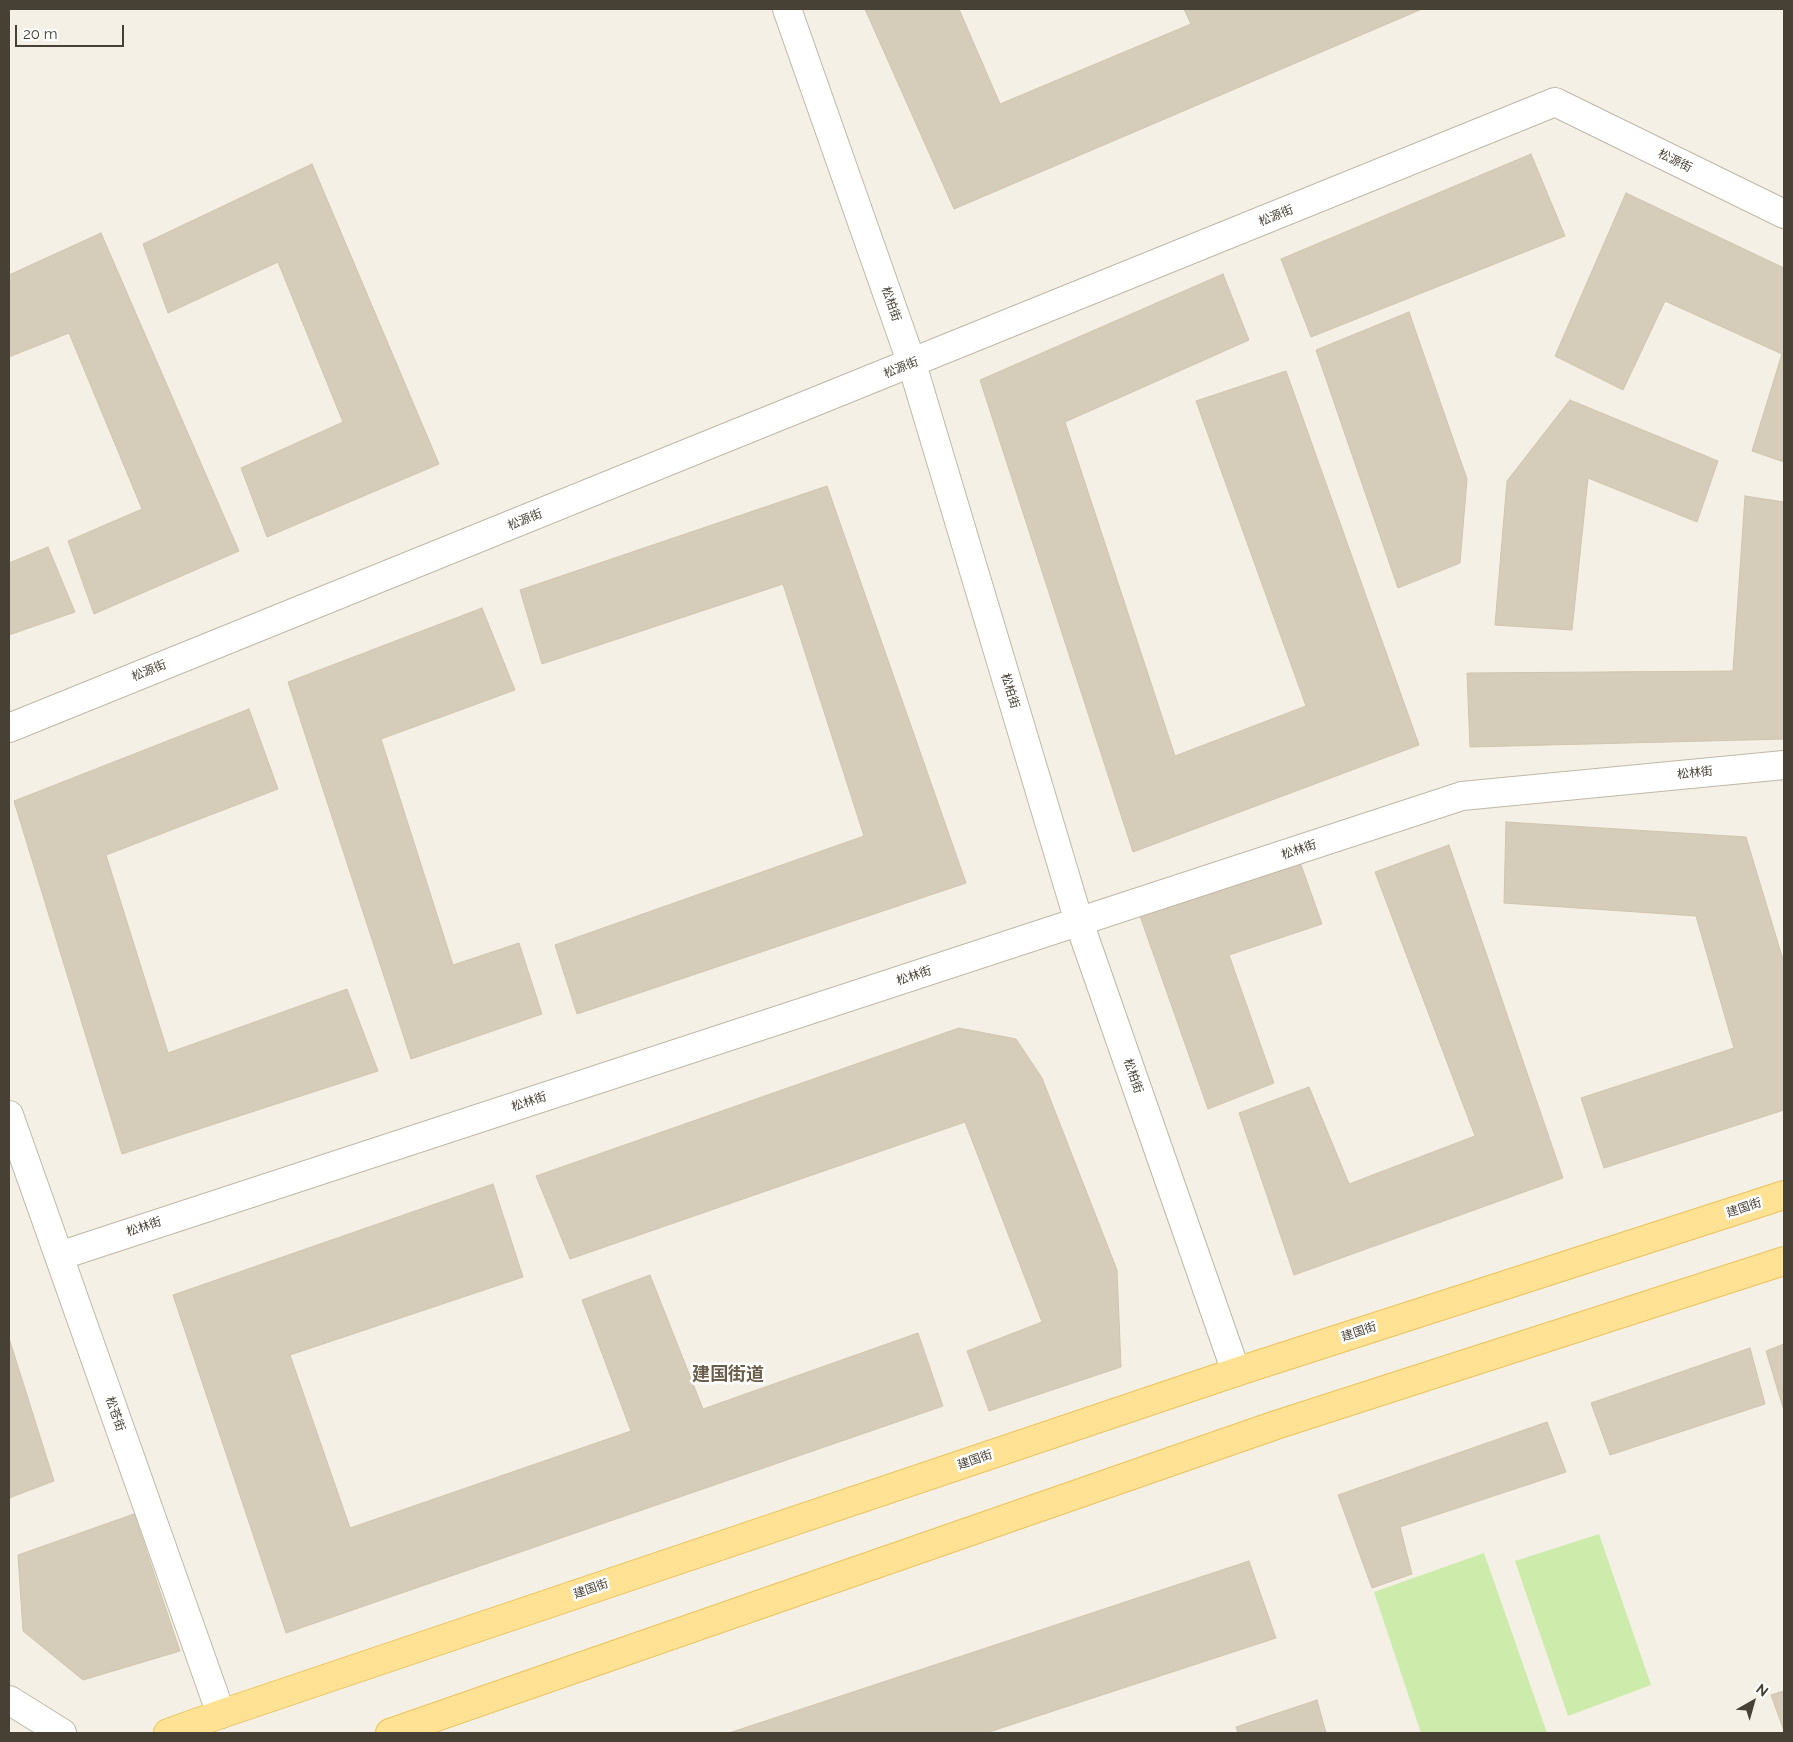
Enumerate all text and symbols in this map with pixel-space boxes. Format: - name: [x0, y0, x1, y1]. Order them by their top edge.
- scale bar: [18, 15, 126, 47]
- text: 20 m: [23, 25, 58, 43]
- street label: 松源街: [1656, 147, 1694, 175]
- street label: 松源街: [1257, 203, 1295, 229]
- street label: 松柏街: [878, 285, 904, 323]
- street label: 松源街: [882, 355, 920, 381]
- street label: 松源街: [506, 507, 544, 533]
- street label: 松源街: [130, 658, 168, 684]
- street label: 松柏街: [998, 672, 1022, 710]
- street label: 松林街: [1676, 764, 1714, 782]
- street label: 松林街: [1280, 838, 1318, 862]
- street label: 松林街: [895, 964, 933, 988]
- street label: 松柏街: [1120, 1057, 1146, 1095]
- street label: 松林街: [510, 1090, 548, 1114]
- street label: 建国街: [1725, 1196, 1763, 1220]
- street label: 松林街: [125, 1215, 163, 1239]
- street label: 建国街: [1340, 1320, 1378, 1344]
- district label: 建国街道: [692, 1364, 764, 1386]
- street label: 松苍街: [102, 1395, 128, 1433]
- street label: 建国街: [956, 1447, 994, 1473]
- street label: 建国街: [572, 1576, 610, 1602]
- north arrow: [1728, 1677, 1778, 1727]
- text: N: [1753, 1681, 1771, 1700]

